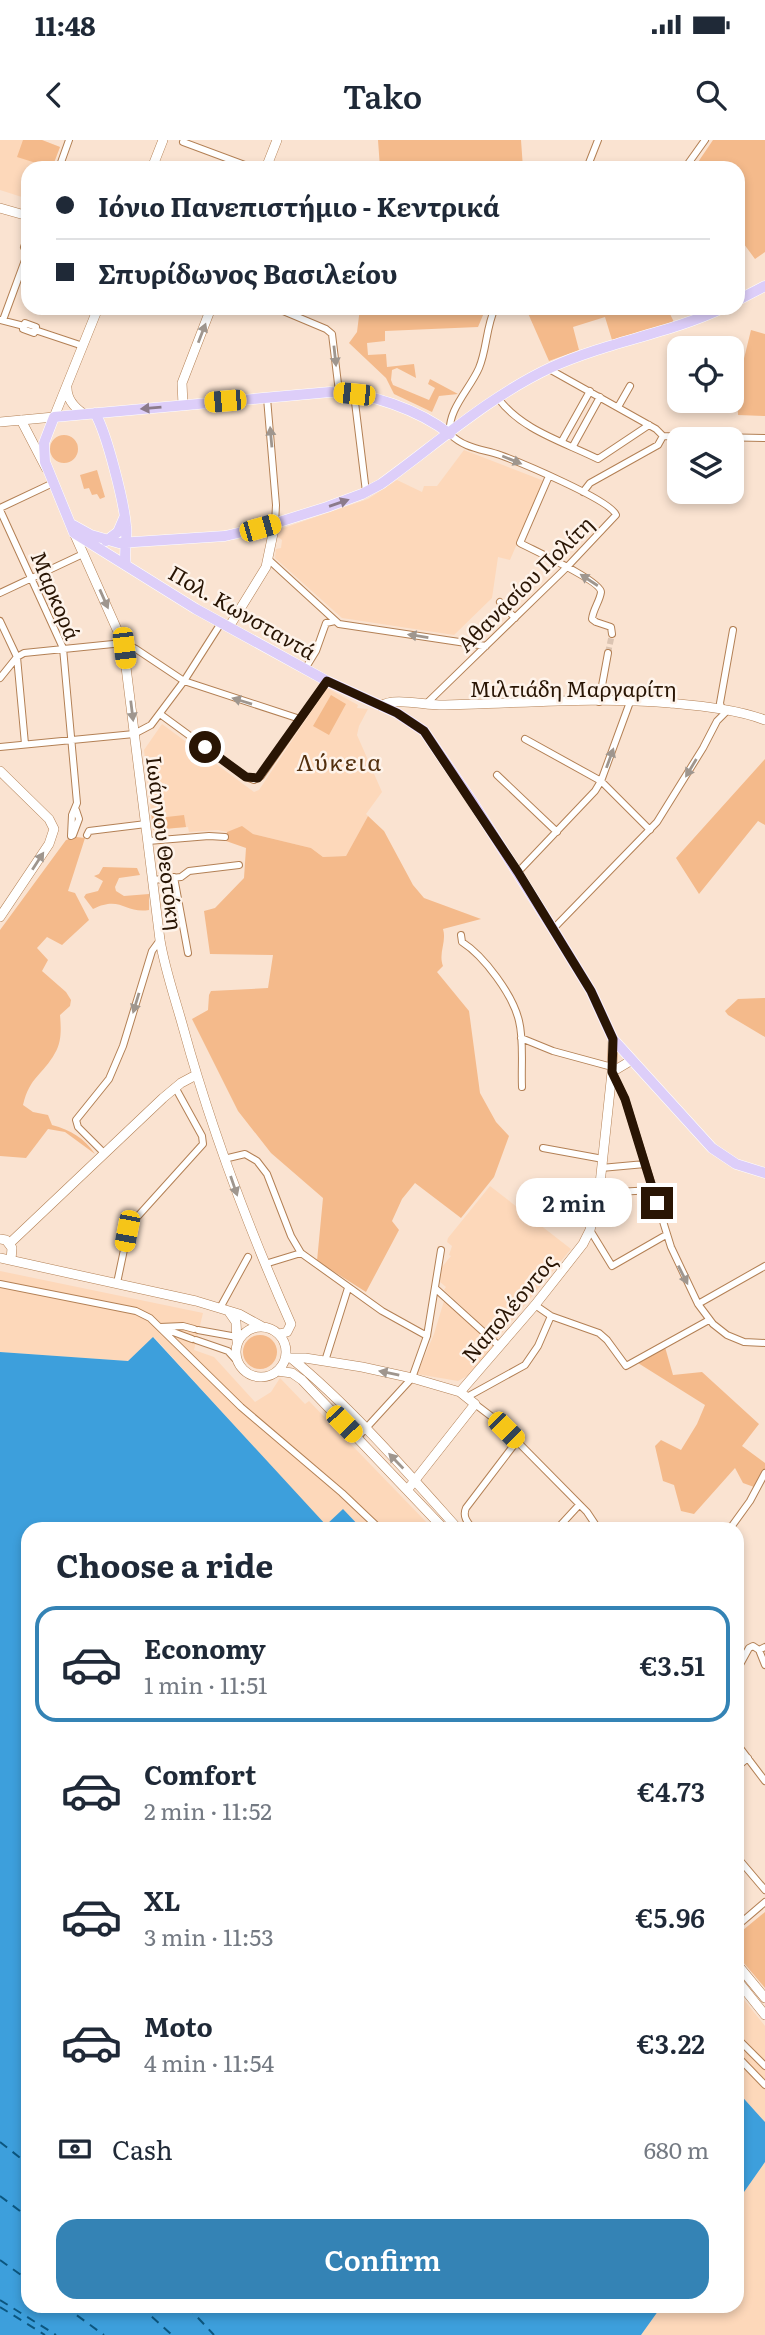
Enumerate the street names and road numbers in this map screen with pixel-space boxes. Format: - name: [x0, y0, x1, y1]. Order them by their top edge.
- street label: Αθανασίου Πολίτη: [449, 508, 599, 658]
- street label: Μαρκορά: [24, 546, 90, 644]
- street label: Πολ. Κωνσταντά: [163, 556, 323, 666]
- street label: Μιλτιάδη Μαργαρίτη: [470, 672, 676, 703]
- street label: Ιωάννου Θεοτόκη: [140, 754, 192, 932]
- street label: Ναπολέοντος: [453, 1246, 563, 1368]

